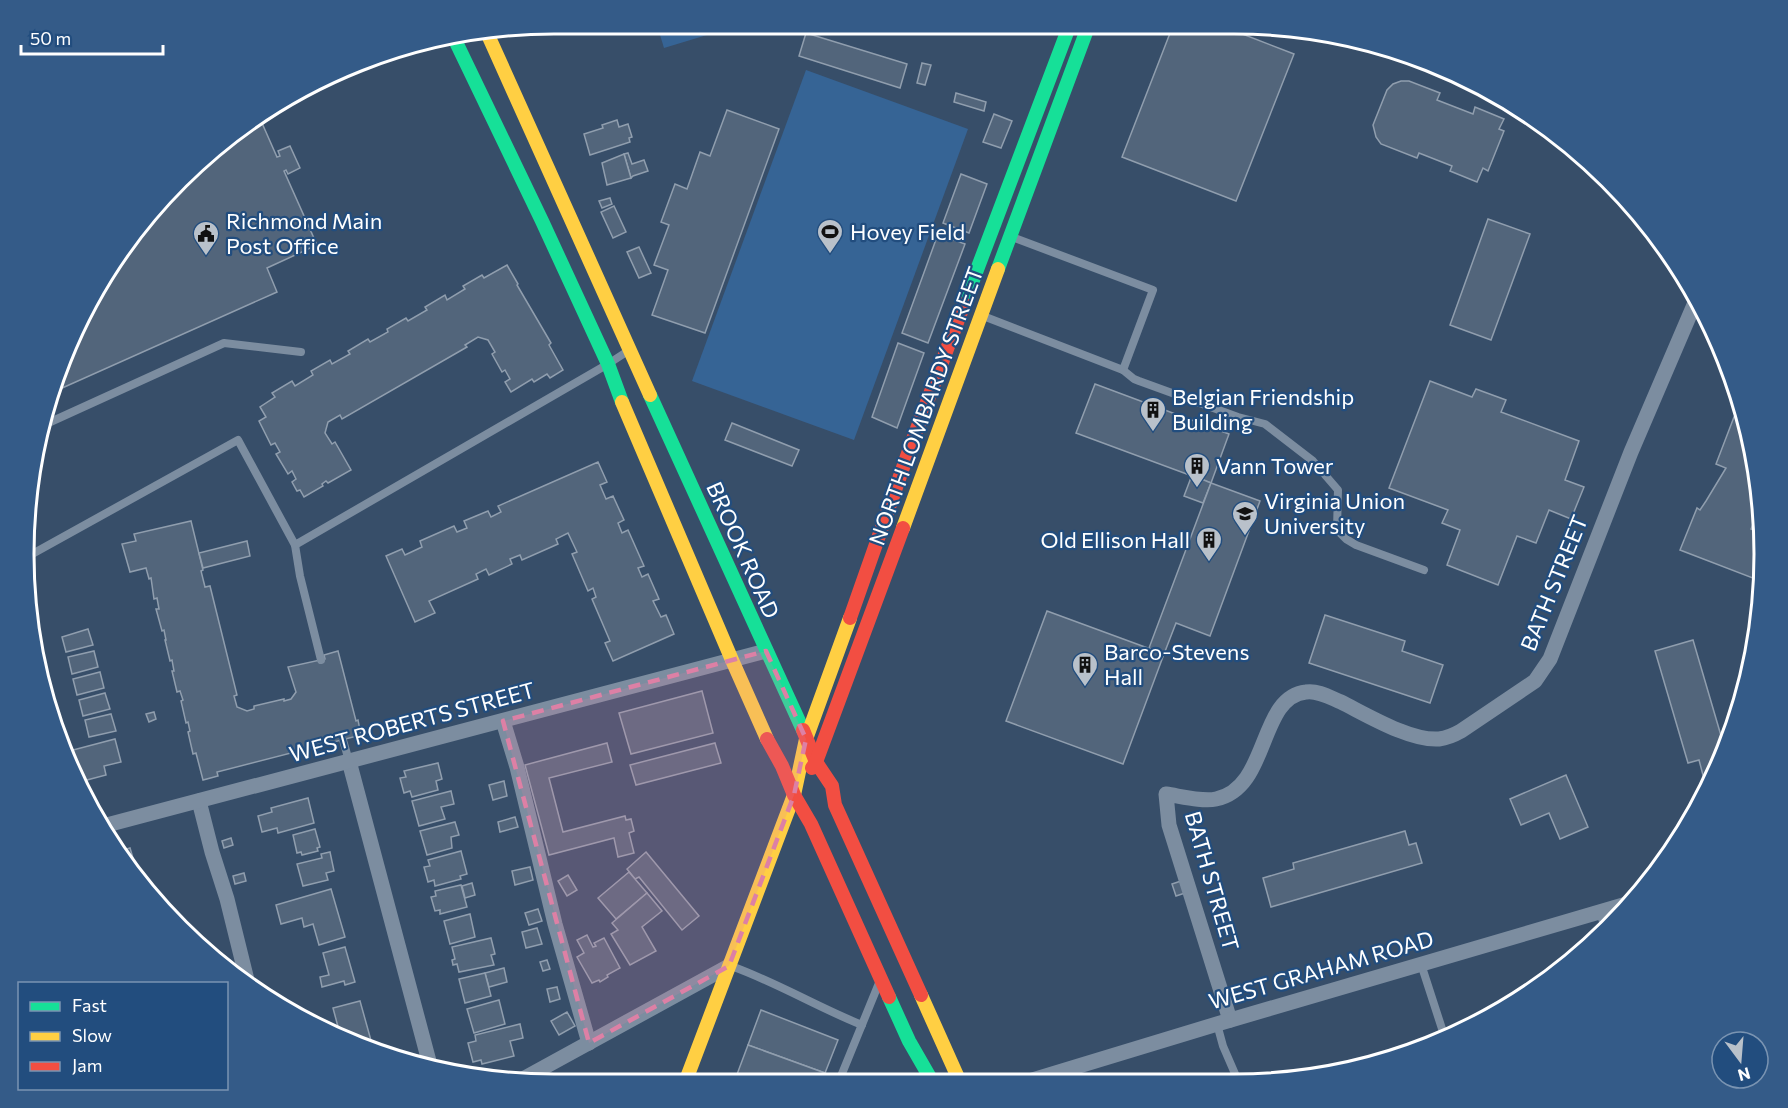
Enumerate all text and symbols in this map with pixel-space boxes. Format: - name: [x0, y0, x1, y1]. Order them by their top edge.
- scale bar: [21, 18, 164, 56]
- text: 50 m: [30, 27, 71, 49]
- place label: Richmond Main Post Office: [226, 207, 382, 259]
- sports icon: Hovey Field: [815, 217, 845, 255]
- place label: Hovey Field: [850, 218, 965, 245]
- public building icon: Richmond Main Post Office: [191, 219, 221, 257]
- street label: NORTH LOMBARDY STREET: [863, 263, 989, 549]
- place label: Belgian Friendship Building: [1172, 383, 1354, 435]
- building icon: Belgian Friendship Building: [1138, 395, 1168, 433]
- building icon: Vann Tower: [1182, 451, 1212, 489]
- place label: Vann Tower: [1216, 452, 1334, 479]
- street label: BROOK ROAD: [701, 477, 786, 622]
- place label: Virginia Union University: [1264, 487, 1405, 539]
- school or university icon: Virginia Union University: [1230, 499, 1260, 537]
- street label: BATH STREET: [1514, 511, 1593, 655]
- building icon: Old Ellison Hall: [1194, 525, 1224, 563]
- place label: Old Ellison Hall: [1040, 526, 1190, 553]
- place label: Barco-Stevens Hall: [1104, 638, 1249, 690]
- building icon: Barco-Stevens Hall: [1070, 650, 1100, 688]
- street label: WEST ROBERTS STREET: [286, 676, 538, 767]
- street label: BATH STREET: [1180, 808, 1245, 954]
- street label: WEST GRAHAM ROAD: [1205, 924, 1436, 1015]
- legend: [18, 982, 228, 1090]
- text: Fast: [72, 994, 107, 1016]
- text: Slow: [72, 1024, 112, 1046]
- north arrow: [1710, 1030, 1770, 1090]
- text: Jam: [72, 1054, 102, 1076]
- text: N: [1736, 1064, 1753, 1086]

